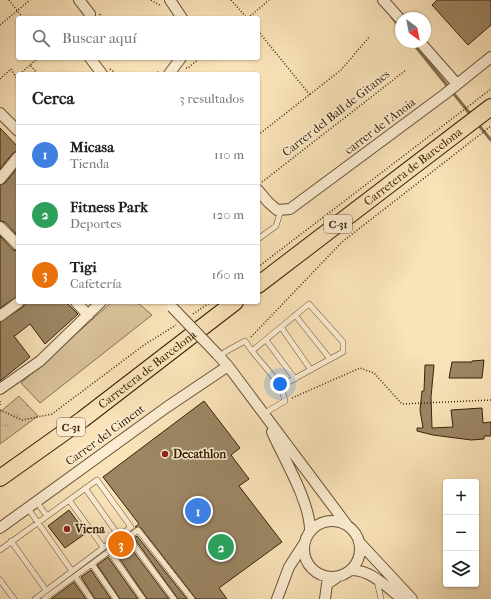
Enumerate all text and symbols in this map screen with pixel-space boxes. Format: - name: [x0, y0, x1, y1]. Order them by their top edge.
- north arrow: [395, 12, 431, 48]
- search box: [16, 16, 260, 60]
- icon: search: [30, 27, 52, 49]
- text: Buscar aquí: [62, 29, 137, 47]
- street label: Carrer del Ball de Gitanes: [280, 66, 393, 159]
- text: Cerca: [32, 88, 74, 108]
- text: 3 resultados: [179, 91, 244, 106]
- street label: carrer de l'Anoia: [342, 95, 418, 157]
- street label: Carretera de Barcelona: [361, 124, 465, 209]
- text: Micasa: [70, 138, 114, 156]
- text: 1: [43, 147, 47, 162]
- text: 110 m: [214, 147, 244, 162]
- text: Tienda: [70, 156, 109, 171]
- text: Fitness Park: [70, 198, 148, 216]
- text: 2: [42, 207, 48, 222]
- text: 120 m: [212, 207, 244, 222]
- road number: C-31: [324, 215, 352, 233]
- text: Deportes: [70, 216, 121, 231]
- text: Tigi: [70, 258, 97, 276]
- text: 3: [42, 267, 48, 282]
- text: 160 m: [212, 267, 244, 282]
- text: Cafetería: [70, 276, 122, 291]
- street label: Carretera de Barcelona: [96, 327, 199, 412]
- your location: [270, 374, 290, 394]
- street label: Carrer del Ciment: [63, 401, 148, 468]
- road number: C-31: [57, 418, 85, 436]
- place label: Decathlon: [173, 447, 227, 461]
- marker: Decathlon: [160, 449, 170, 459]
- map controls: [443, 479, 479, 587]
- button: +: [443, 479, 479, 515]
- pin: 1: [185, 496, 211, 526]
- button: −: [443, 515, 479, 551]
- place label: Viena: [74, 522, 105, 536]
- marker: Viena: [62, 524, 72, 534]
- pin: 3: [108, 529, 134, 559]
- pin: 2: [208, 532, 234, 562]
- button: layers: [443, 551, 479, 587]

